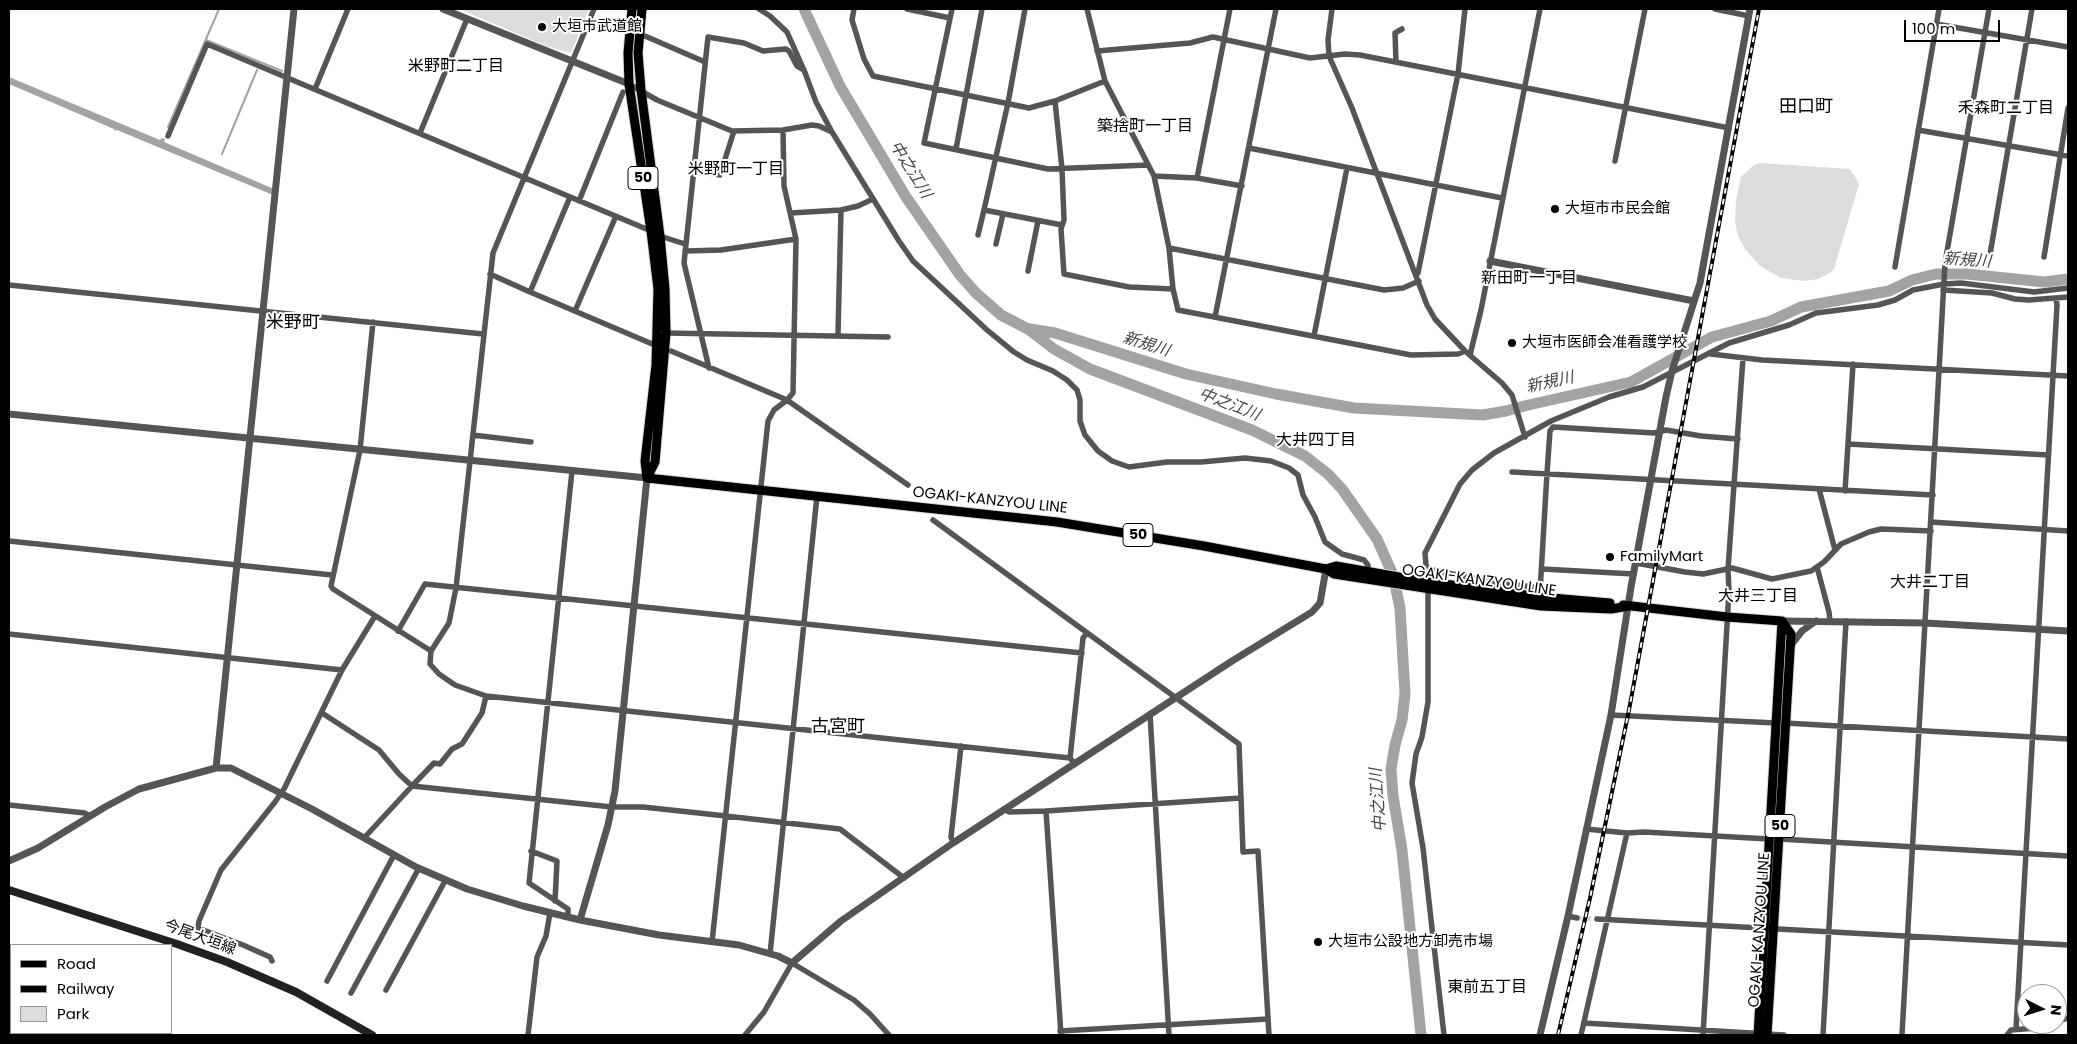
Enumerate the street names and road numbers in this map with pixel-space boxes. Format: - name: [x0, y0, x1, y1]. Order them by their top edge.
- road number: 50: [628, 167, 658, 190]
- street label: OGAKI-KANZYOU LINE: [912, 484, 1068, 518]
- road number: 50: [1123, 524, 1153, 546]
- street label: OGAKI-KANZYOU LINE: [1401, 561, 1557, 601]
- road number: 50: [1765, 814, 1795, 838]
- street label: OGAKI-KANZYOU LINE: [1746, 852, 1774, 1008]
- street label: 今尾大垣線: [162, 917, 238, 959]

